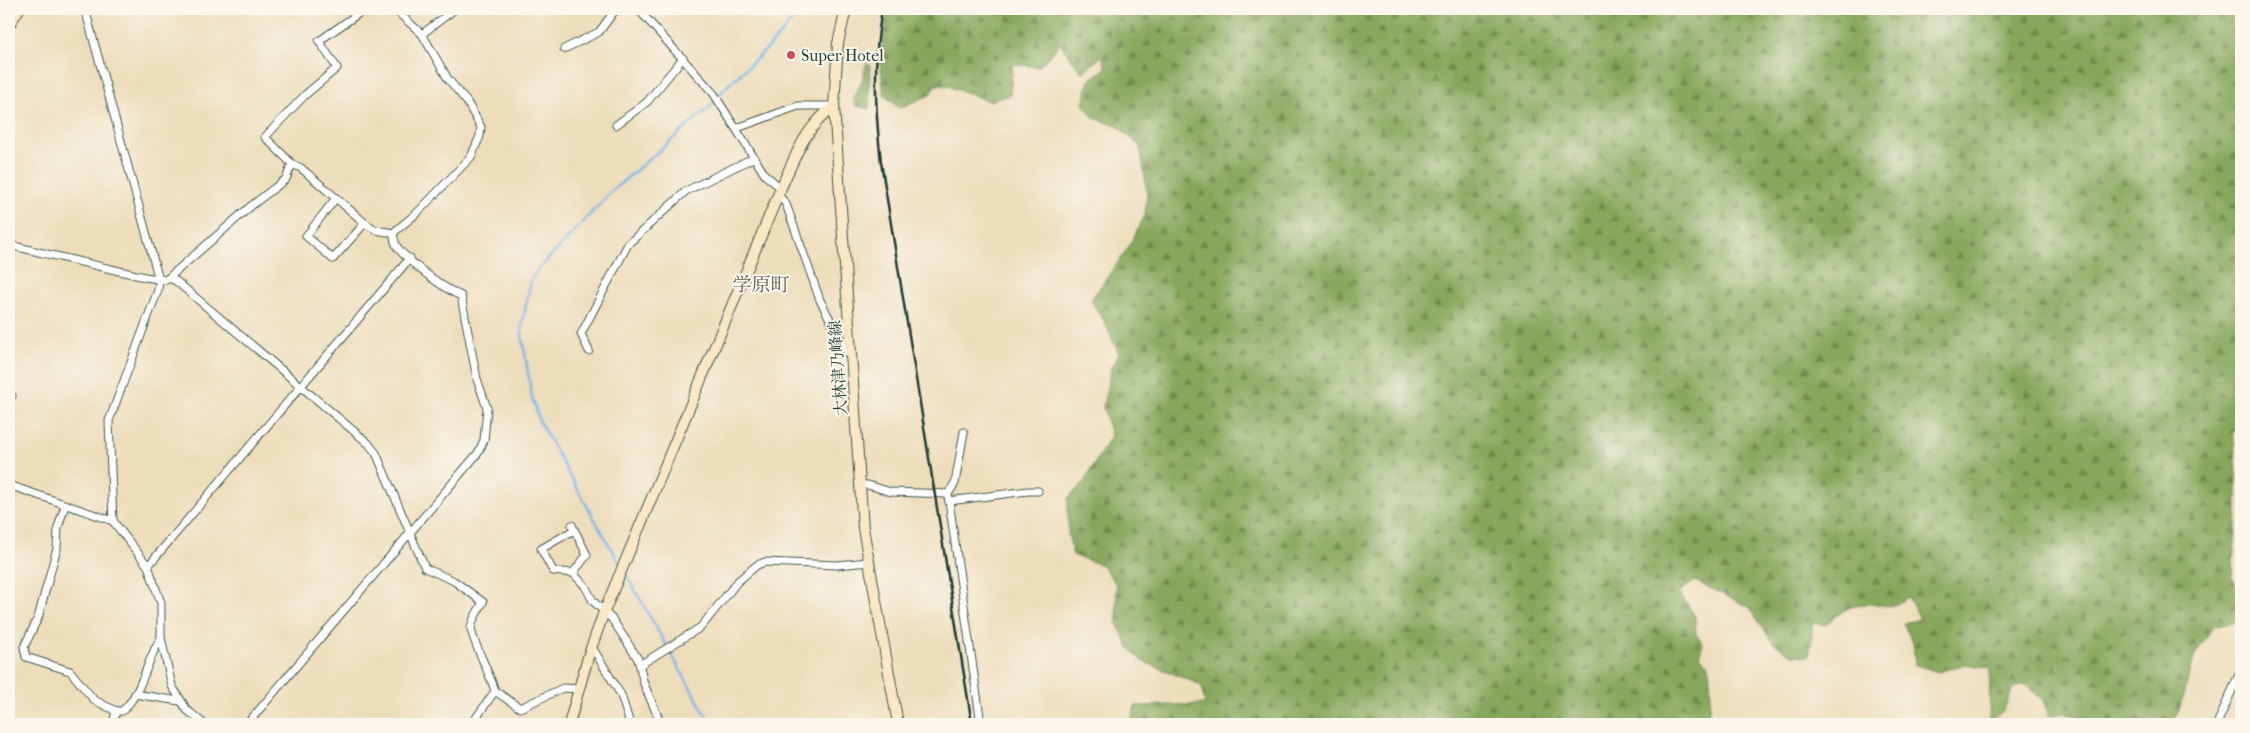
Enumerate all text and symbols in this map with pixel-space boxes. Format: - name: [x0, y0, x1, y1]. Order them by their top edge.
- place label: Super Hotel: [801, 46, 884, 65]
- marker: Super Hotel: [785, 49, 797, 61]
- district label: 学原町: [732, 274, 790, 296]
- street label: 大林津乃峰線: [825, 319, 851, 417]

